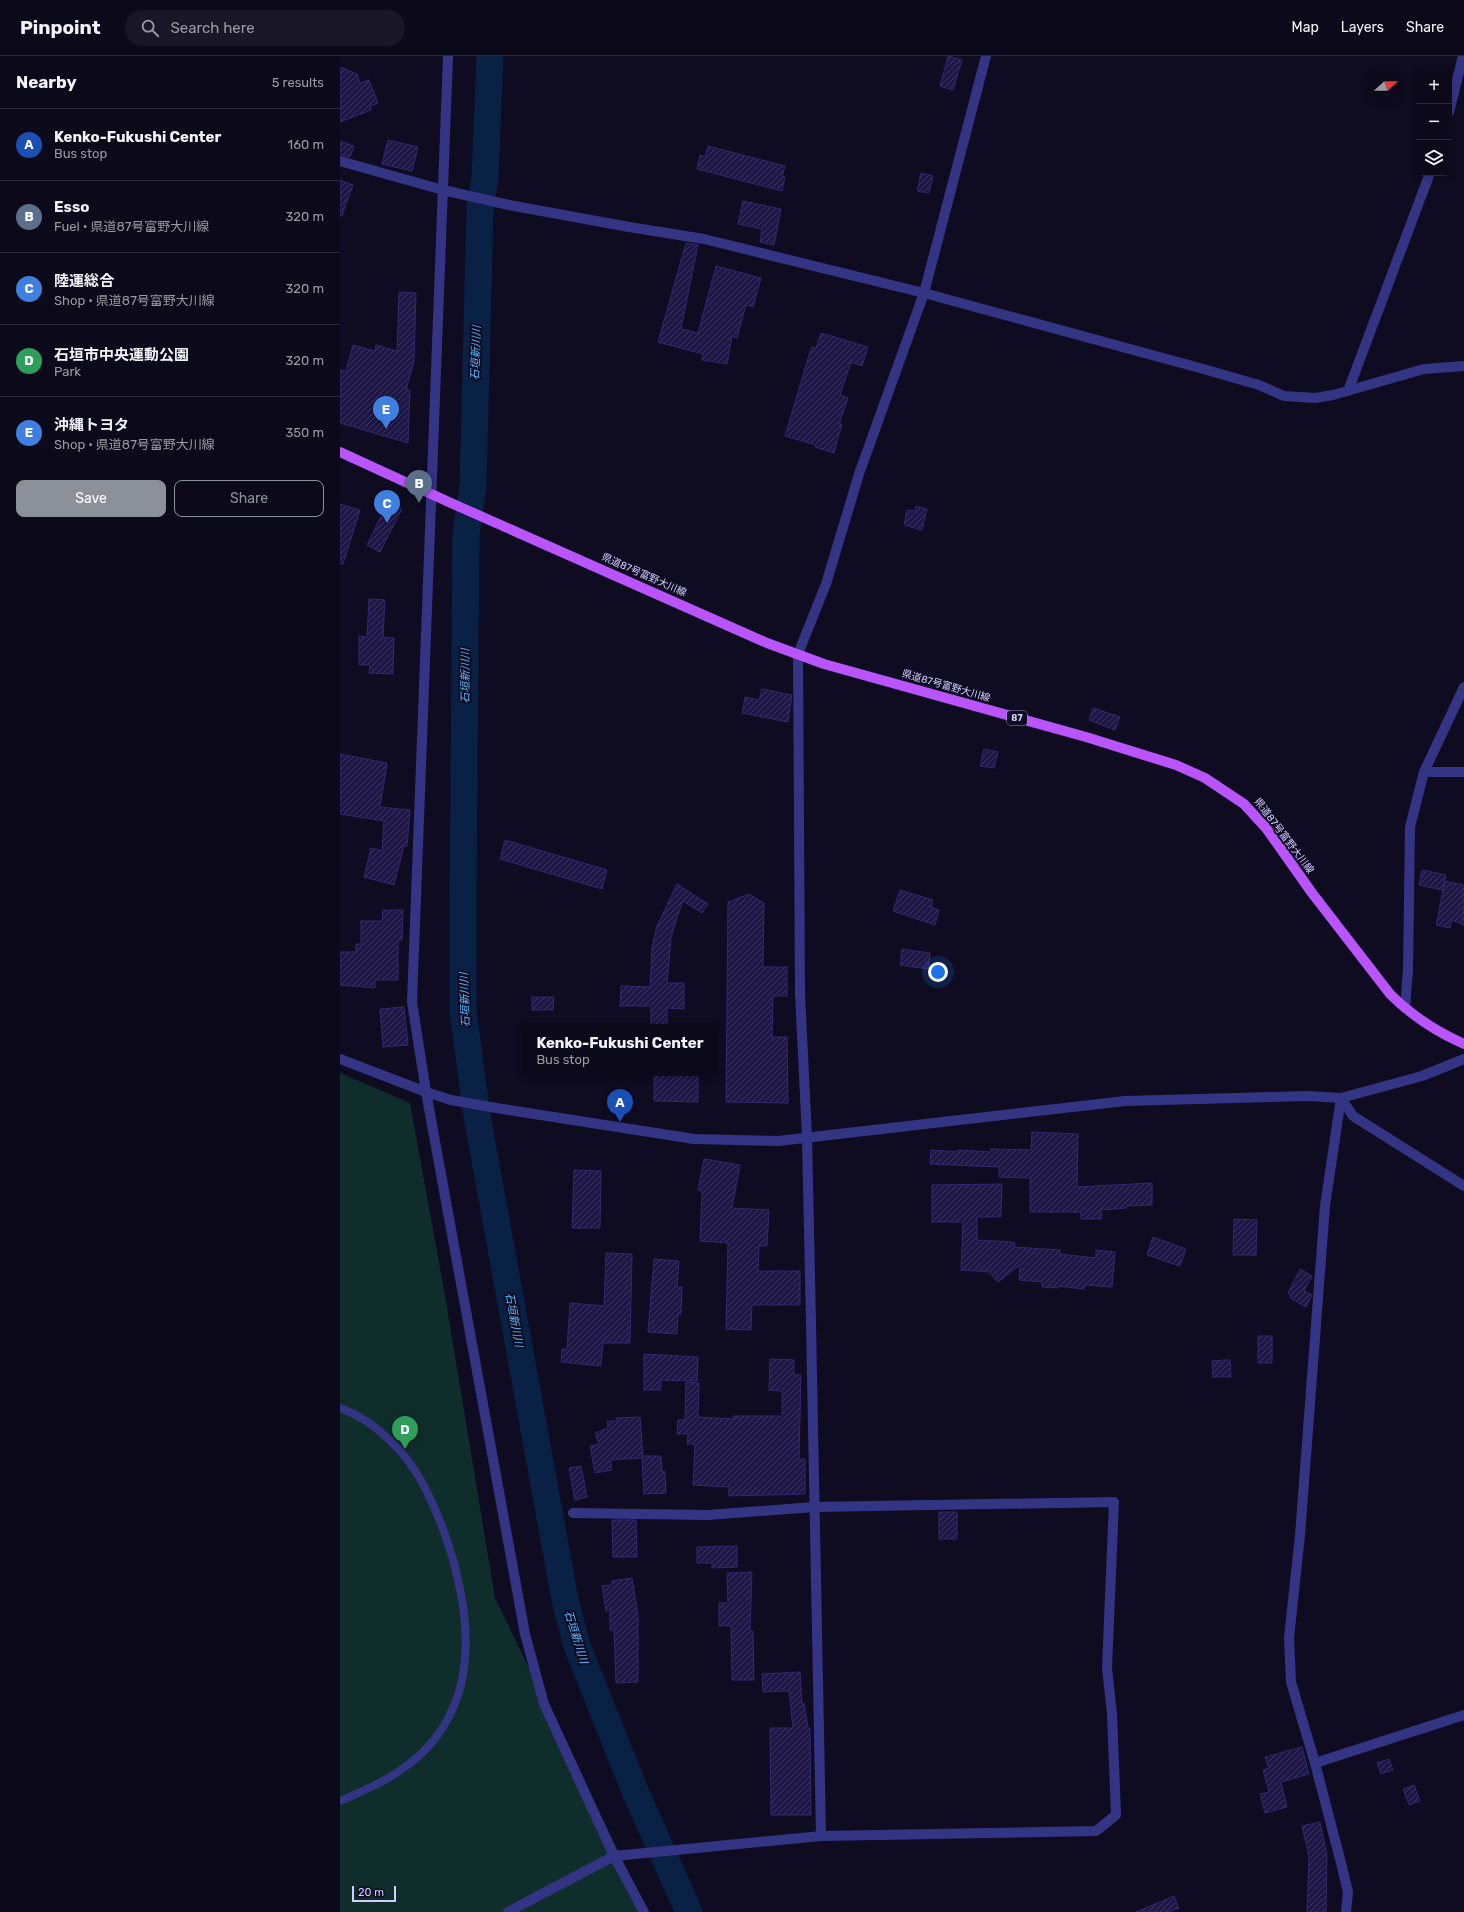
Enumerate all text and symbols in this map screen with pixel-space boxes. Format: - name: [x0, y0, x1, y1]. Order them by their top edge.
- search box: [125, 10, 405, 46]
- text: Pinpoint: [20, 16, 101, 39]
- icon: search: [139, 17, 161, 39]
- text: Search here: [171, 19, 255, 37]
- text: Map: [1292, 19, 1319, 36]
- text: Layers: [1341, 19, 1384, 36]
- text: Share: [1406, 19, 1444, 36]
- north arrow: [1368, 68, 1404, 104]
- map controls: [1416, 68, 1452, 176]
- button: +: [1416, 68, 1452, 104]
- text: Nearby: [16, 72, 77, 92]
- text: 5 results: [272, 75, 324, 90]
- button: −: [1416, 104, 1452, 140]
- text: Kenko-Fukushi Center: [54, 128, 221, 146]
- text: A: [24, 137, 34, 152]
- text: 160 m: [288, 137, 324, 152]
- button: layers: [1416, 140, 1452, 176]
- text: Bus stop: [54, 146, 107, 161]
- text: Esso: [54, 198, 89, 216]
- text: B: [24, 209, 34, 224]
- text: 320 m: [286, 209, 324, 224]
- text: Fuel · 県道87号富野大川線: [54, 219, 209, 234]
- text: 陸運総合: [54, 272, 114, 290]
- text: C: [24, 281, 34, 296]
- text: 320 m: [286, 281, 324, 296]
- text: Shop · 県道87号富野大川線: [54, 293, 215, 308]
- water label: 石垣新川川: [469, 324, 483, 381]
- text: 石垣市中央運動公園: [54, 346, 189, 364]
- text: D: [24, 353, 34, 368]
- text: 320 m: [286, 353, 324, 368]
- text: Park: [54, 364, 81, 379]
- pin: E: [373, 396, 399, 429]
- text: 沖縄トヨタ: [54, 416, 129, 434]
- text: E: [25, 425, 33, 440]
- text: 350 m: [285, 425, 324, 440]
- text: Shop · 県道87号富野大川線: [54, 437, 215, 452]
- pin: B: [406, 470, 432, 503]
- button: Save: [16, 480, 166, 517]
- button: Share: [174, 480, 324, 517]
- pin: C: [374, 490, 400, 523]
- street label: 県道87号富野大川線: [600, 551, 688, 599]
- water label: 石垣新川川: [459, 648, 472, 704]
- street label: 県道87号富野大川線: [900, 668, 992, 704]
- road number: 87: [1007, 711, 1027, 725]
- street label: 県道87号富野大川線: [1252, 796, 1316, 876]
- your location: [928, 962, 948, 982]
- water label: 石垣新川川: [458, 971, 472, 1028]
- popup: [522, 1024, 718, 1076]
- text: Kenko-Fukushi Center: [536, 1034, 704, 1052]
- text: Bus stop: [536, 1052, 590, 1067]
- pin: A: [607, 1089, 633, 1122]
- water label: 石垣新川川: [503, 1292, 525, 1349]
- pin: D: [392, 1416, 418, 1449]
- water label: 石垣新川川: [562, 1609, 591, 1666]
- scale bar: [352, 1884, 396, 1903]
- text: 20 m: [358, 1886, 384, 1899]

